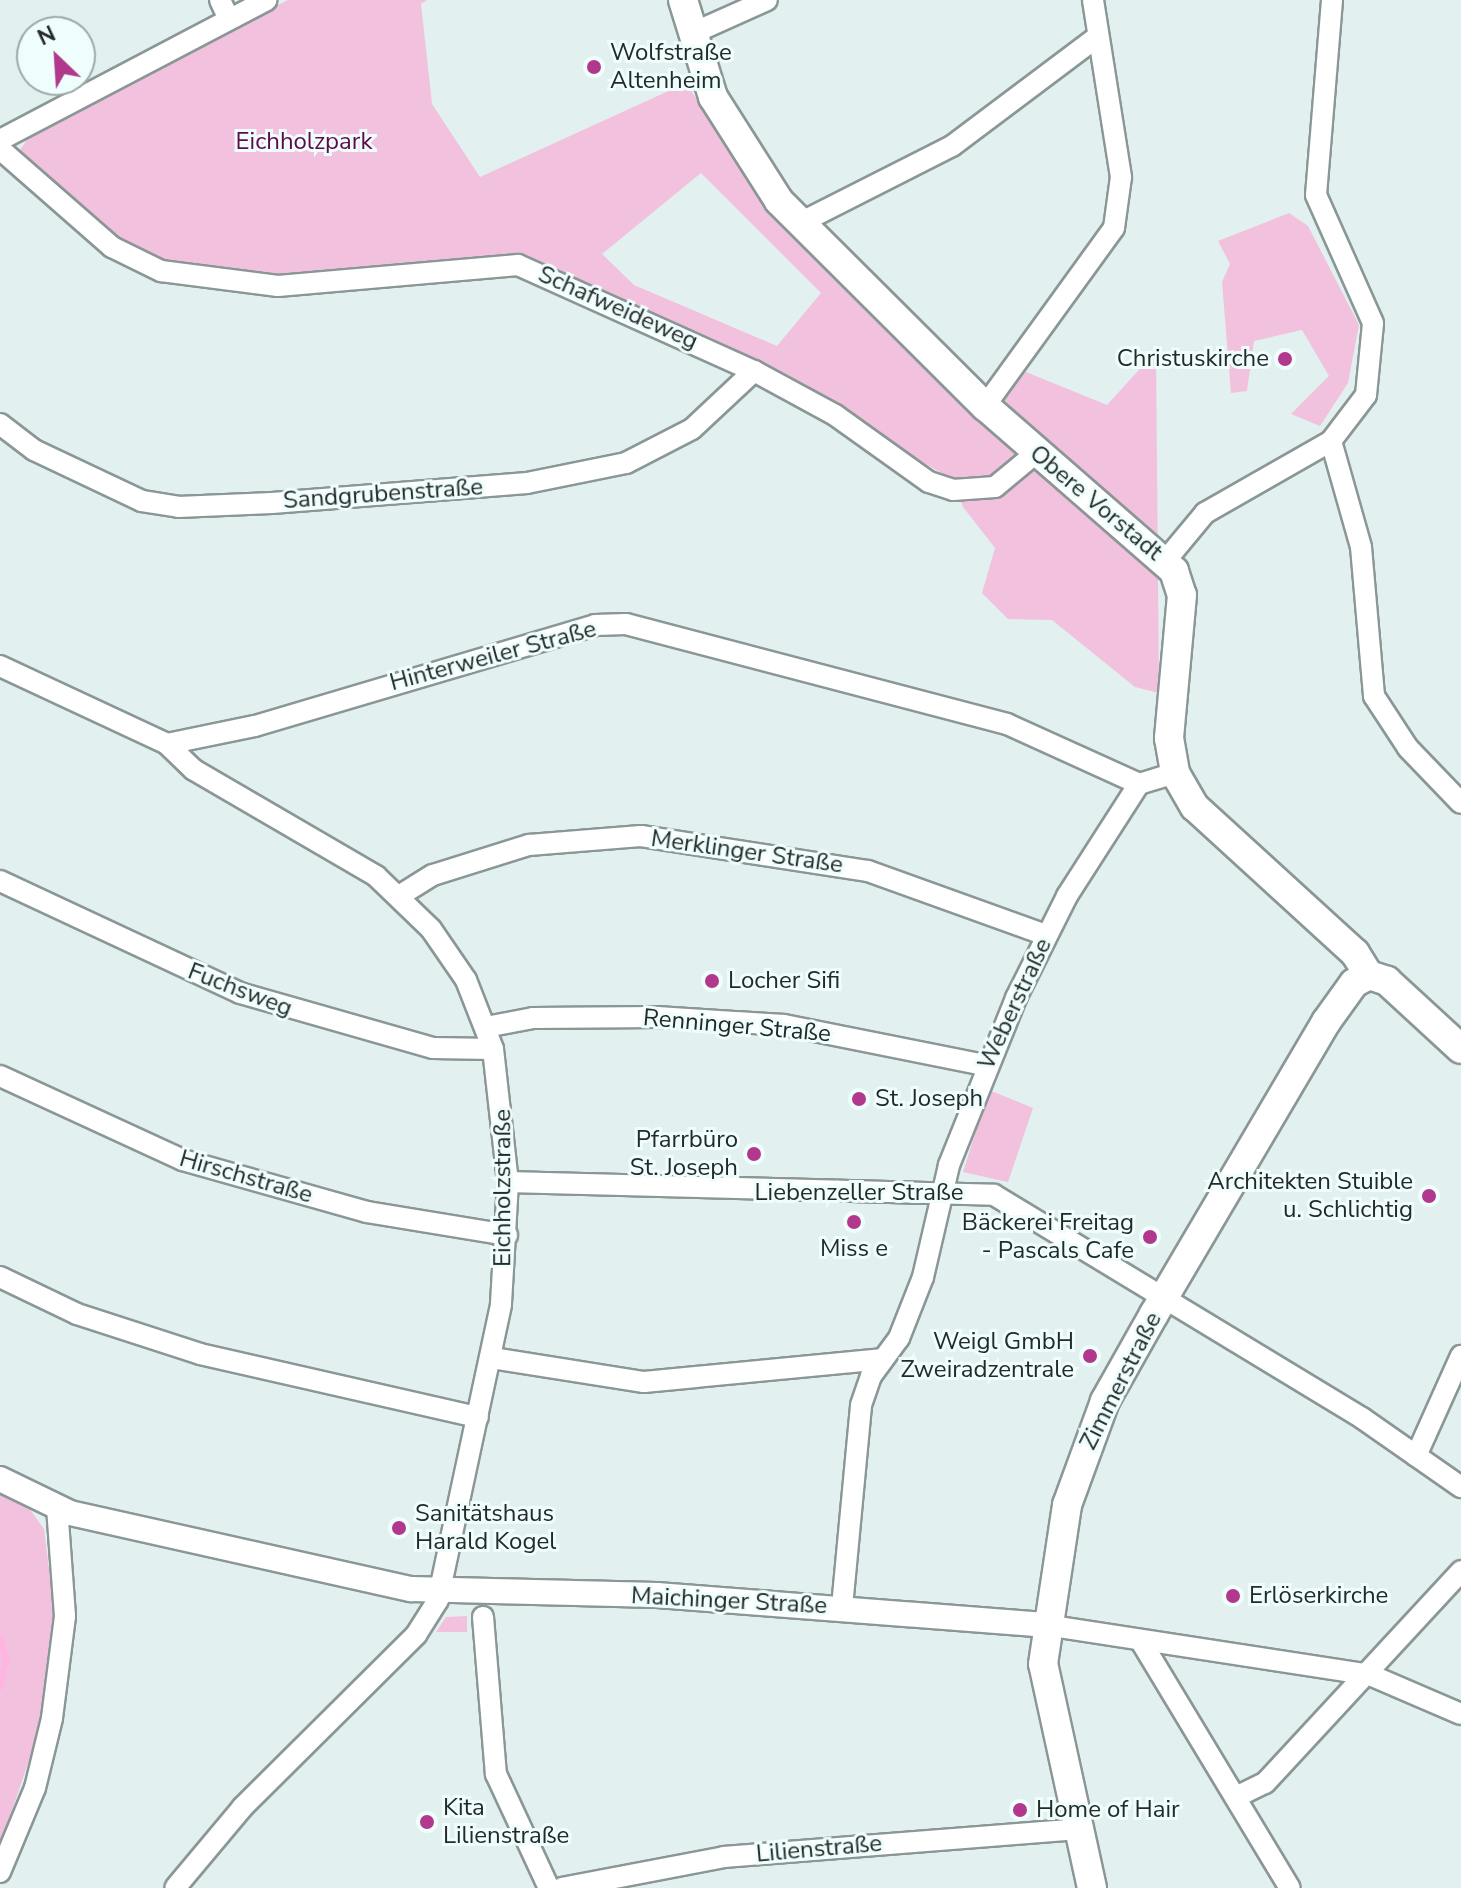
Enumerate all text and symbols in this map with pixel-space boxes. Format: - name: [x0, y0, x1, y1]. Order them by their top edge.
- north arrow: [16, 16, 96, 96]
- text: N: [33, 19, 61, 53]
- place label: Wolfstraße Altenheim: [610, 39, 732, 95]
- marker: Wolfstraße Altenheim: [585, 58, 603, 76]
- park label: Eichholzpark: [236, 128, 372, 156]
- street label: Schafweideweg: [534, 260, 702, 356]
- place label: Christuskirche: [1117, 345, 1269, 373]
- marker: Christuskirche: [1276, 350, 1294, 368]
- street label: Obere Vorstadt: [1024, 439, 1168, 567]
- street label: Sandgrubenstraße: [282, 473, 484, 515]
- street label: Hinterweiler Straße: [387, 615, 599, 697]
- street label: Merklinger Straße: [649, 824, 845, 880]
- street label: Weberstraße: [972, 934, 1058, 1074]
- street label: Fuchsweg: [184, 957, 296, 1023]
- place label: Locher Sifi: [728, 967, 840, 995]
- marker: Locher Sifi: [703, 972, 721, 990]
- street label: Renninger Straße: [642, 1003, 832, 1049]
- place label: St. Joseph: [875, 1085, 983, 1113]
- marker: St. Joseph: [850, 1090, 868, 1108]
- street label: Eichholzstraße: [489, 1109, 517, 1267]
- place label: Pfarrbüro St. Joseph: [630, 1126, 738, 1182]
- street label: Hirschstraße: [176, 1144, 316, 1210]
- marker: Pfarrbüro St. Joseph: [745, 1145, 763, 1163]
- place label: Architekten Stuible u. Schlichtig: [1207, 1168, 1413, 1224]
- street label: Liebenzeller Straße: [755, 1179, 963, 1207]
- marker: Architekten Stuible u. Schlichtig: [1420, 1187, 1438, 1205]
- place label: Bäckerei Freitag - Pascals Cafe: [962, 1209, 1134, 1265]
- marker: Miss e: [845, 1213, 863, 1231]
- marker: Bäckerei Freitag - Pascals Cafe: [1141, 1228, 1159, 1246]
- place label: Miss e: [820, 1235, 888, 1263]
- street label: Zimmerstraße: [1074, 1307, 1168, 1455]
- place label: Weigl GmbH Zweiradzentrale: [900, 1328, 1074, 1384]
- marker: Weigl GmbH Zweiradzentrale: [1081, 1347, 1099, 1365]
- place label: Sanitätshaus Harald Kogel: [415, 1500, 556, 1556]
- marker: Sanitätshaus Harald Kogel: [390, 1519, 408, 1537]
- street label: Maichinger Straße: [630, 1581, 828, 1621]
- place label: Erlöserkirche: [1249, 1582, 1388, 1610]
- marker: Erlöserkirche: [1224, 1587, 1242, 1605]
- place label: Kita Lilienstraße: [443, 1794, 569, 1850]
- place label: Home of Hair: [1036, 1796, 1180, 1824]
- marker: Home of Hair: [1011, 1801, 1029, 1819]
- marker: Kita Lilienstraße: [418, 1813, 436, 1831]
- street label: Lilienstraße: [755, 1829, 883, 1869]

